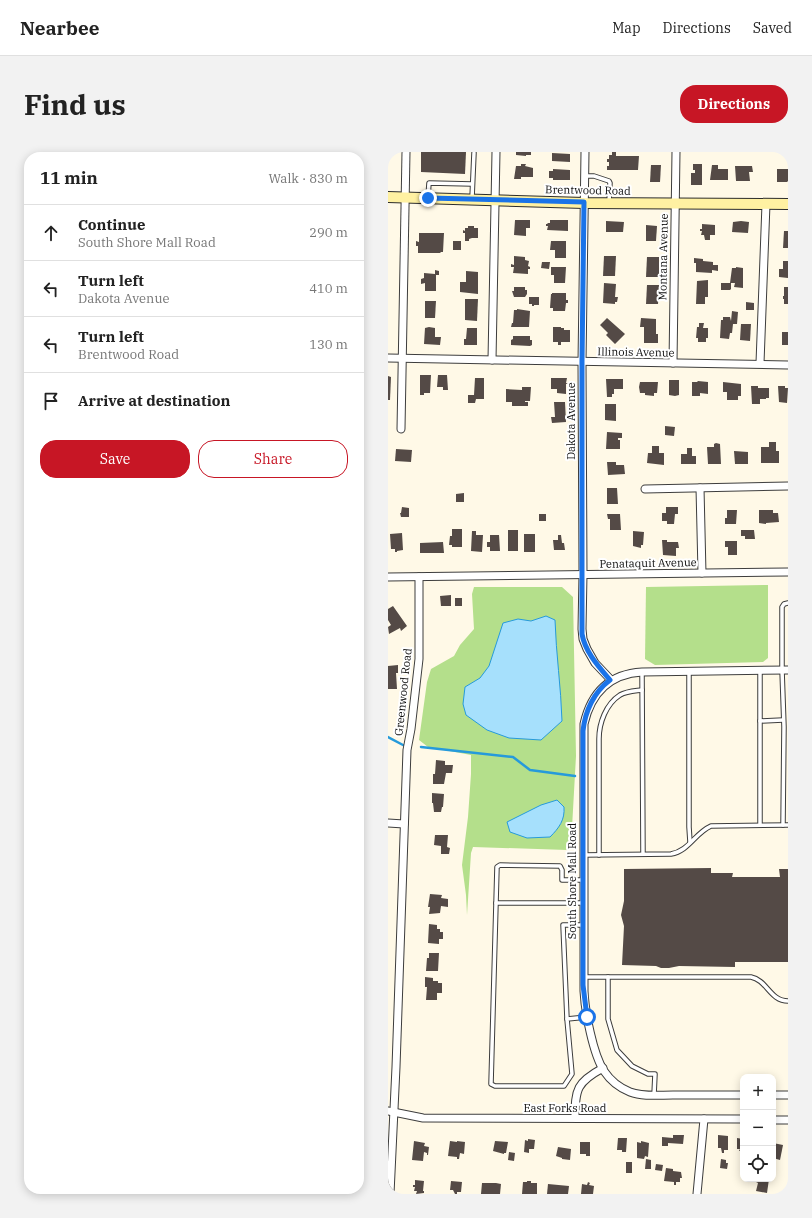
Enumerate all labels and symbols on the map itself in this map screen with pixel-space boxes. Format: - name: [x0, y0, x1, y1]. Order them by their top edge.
- street label: Brentwood Road: [545, 182, 631, 198]
- route end: [419, 189, 437, 207]
- street label: Montana Avenue: [655, 213, 671, 301]
- street label: Illinois Avenue: [597, 344, 675, 360]
- street label: Dakota Avenue: [564, 382, 578, 460]
- street label: Penataquit Avenue: [599, 555, 697, 571]
- street label: Greenwood Road: [391, 647, 415, 737]
- street label: South Shore Mall Road: [565, 822, 579, 939]
- route start: [578, 1008, 596, 1026]
- street label: East Forks Road: [524, 1101, 607, 1115]

